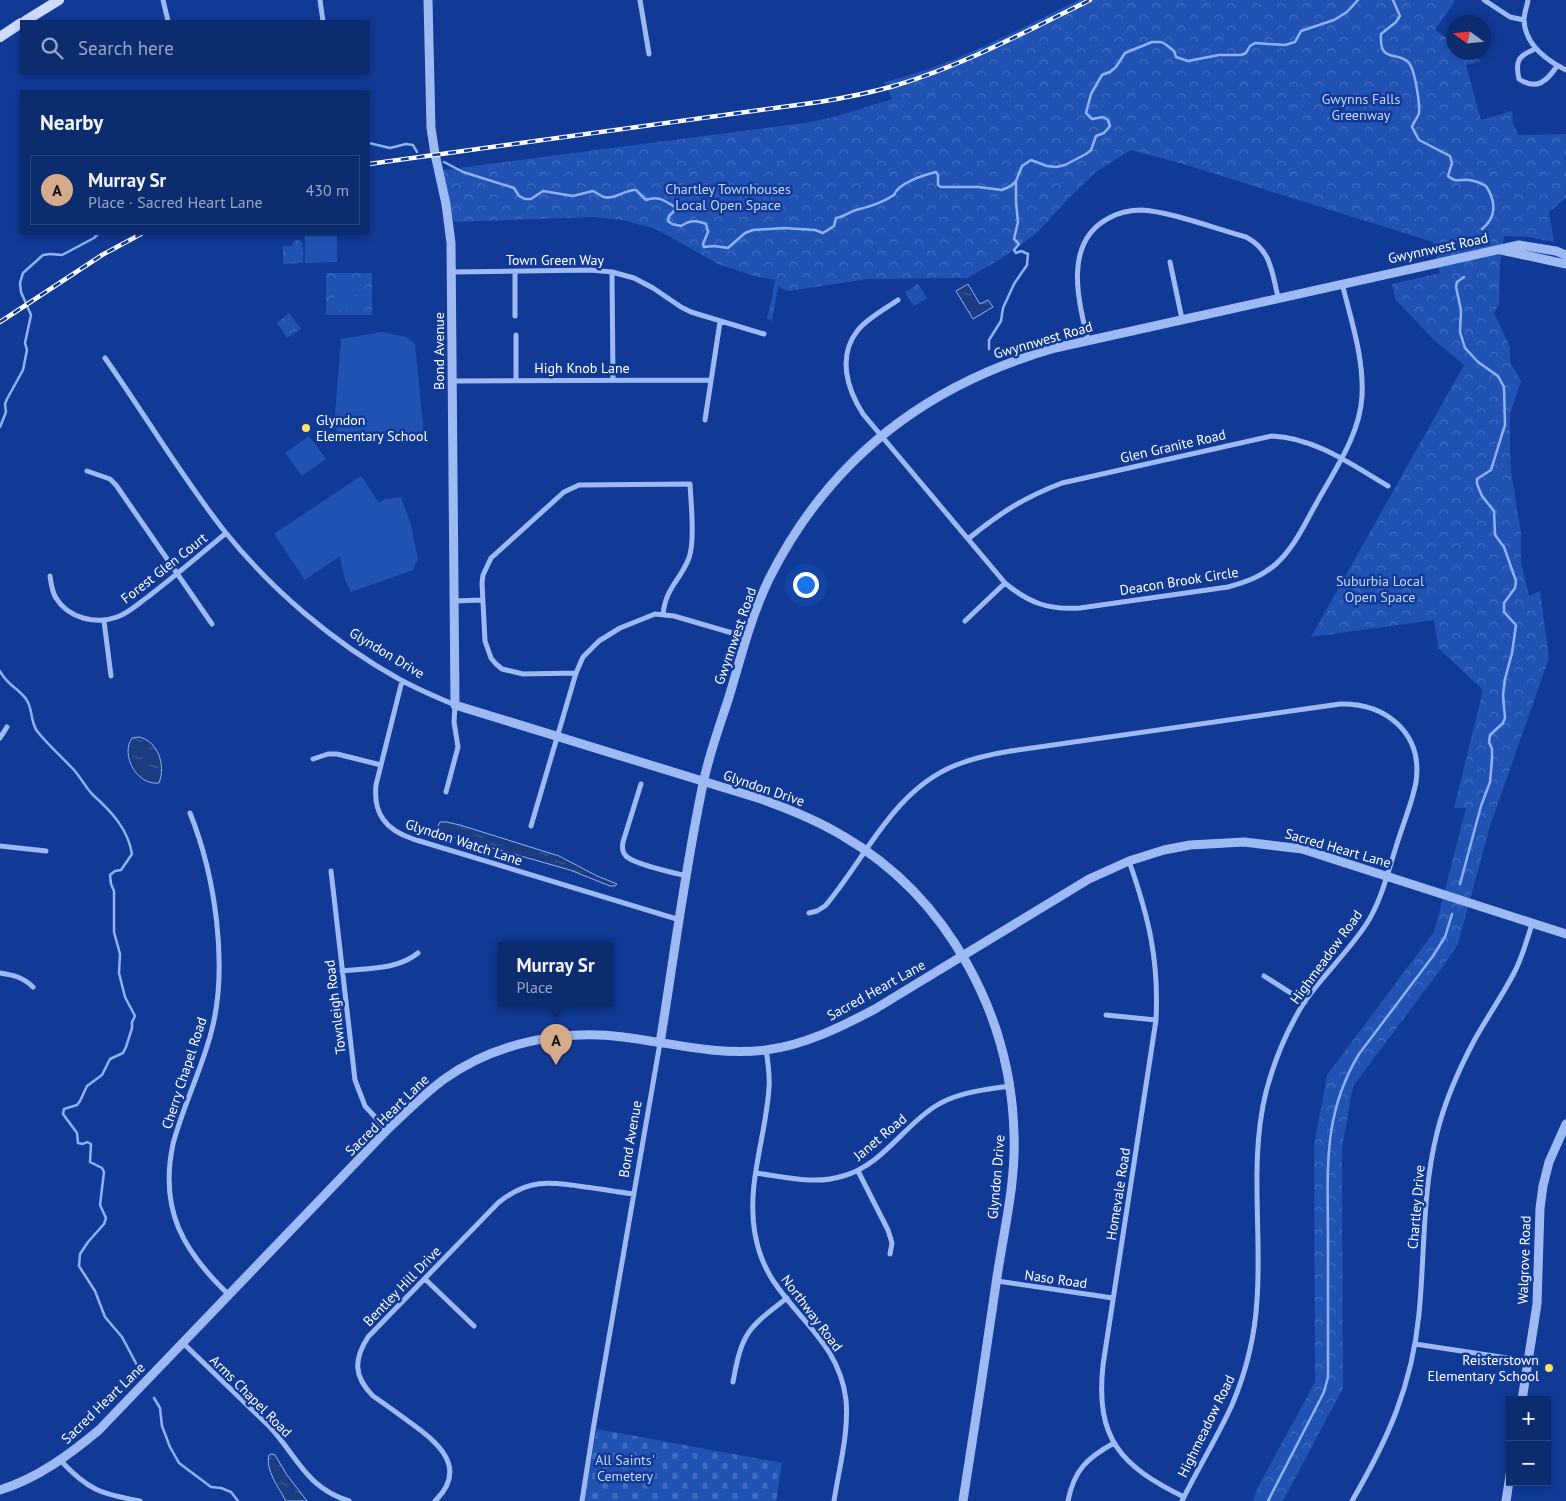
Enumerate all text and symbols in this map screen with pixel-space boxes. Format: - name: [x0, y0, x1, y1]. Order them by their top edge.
- north arrow: [1446, 15, 1491, 60]
- search box: [20, 20, 370, 75]
- icon: search: [38, 34, 66, 62]
- text: Search here: [78, 36, 174, 60]
- park label: Gwynns Falls Greenway: [1322, 90, 1400, 124]
- text: Nearby: [40, 109, 103, 136]
- text: Murray Sr: [88, 168, 166, 192]
- text: A: [52, 180, 62, 200]
- text: 430 m: [306, 180, 349, 200]
- park label: Chartley Townhouses Local Open Space: [665, 180, 791, 214]
- text: Place · Sacred Heart Lane: [88, 192, 263, 212]
- street label: Gwynnwest Road: [1386, 229, 1490, 267]
- street label: Town Green Way: [506, 251, 604, 269]
- street label: Bond Avenue: [430, 312, 448, 390]
- street label: Gwynnwest Road: [991, 317, 1095, 363]
- street label: High Knob Lane: [534, 359, 630, 377]
- place label: Glyndon Elementary School: [316, 411, 428, 445]
- marker: Glyndon Elementary School: [300, 422, 312, 434]
- street label: Glen Granite Road: [1118, 425, 1228, 467]
- street label: Forest Glen Court: [117, 529, 211, 607]
- street label: Deacon Brook Circle: [1118, 563, 1240, 599]
- your location: [793, 572, 819, 598]
- park label: Suburbia Local Open Space: [1336, 572, 1424, 606]
- street label: Gwynnwest Road: [710, 585, 760, 687]
- street label: Glyndon Drive: [346, 623, 428, 683]
- street label: Glyndon Drive: [721, 766, 807, 810]
- street label: Glyndon Watch Lane: [403, 815, 525, 869]
- street label: Sacred Heart Lane: [1283, 824, 1393, 872]
- street label: Highmeadow Road: [1286, 906, 1366, 1008]
- popup: [498, 942, 613, 1007]
- text: Murray Sr: [516, 953, 595, 977]
- street label: Sacred Heart Lane: [824, 956, 928, 1024]
- street label: Townleigh Road: [320, 959, 350, 1055]
- text: Place: [516, 977, 553, 997]
- street label: Cherry Chapel Road: [157, 1015, 211, 1131]
- pin: A: [540, 1024, 572, 1065]
- street label: Sacred Heart Lane: [341, 1070, 433, 1160]
- street label: Bond Avenue: [614, 1099, 646, 1179]
- street label: Janet Road: [849, 1110, 910, 1165]
- street label: Glyndon Drive: [983, 1134, 1009, 1220]
- street label: Homevale Road: [1102, 1146, 1134, 1242]
- street label: Chartley Drive: [1403, 1164, 1429, 1250]
- street label: Walgrove Road: [1513, 1215, 1535, 1305]
- street label: Bentley Hill Drive: [359, 1242, 445, 1330]
- street label: Naso Road: [1023, 1266, 1089, 1292]
- street label: Northway Road: [777, 1271, 847, 1355]
- street label: Arms Chapel Road: [206, 1351, 296, 1441]
- place label: Reisterstown Elementary School: [1427, 1351, 1539, 1385]
- street label: Sacred Heart Lane: [57, 1358, 149, 1448]
- marker: Reisterstown Elementary School: [1543, 1362, 1555, 1374]
- street label: Highmeadow Road: [1173, 1372, 1239, 1480]
- map controls: [1506, 1396, 1551, 1486]
- button: +: [1506, 1396, 1551, 1441]
- button: −: [1506, 1441, 1551, 1486]
- park label: All Saints' Cemetery: [595, 1451, 655, 1485]

